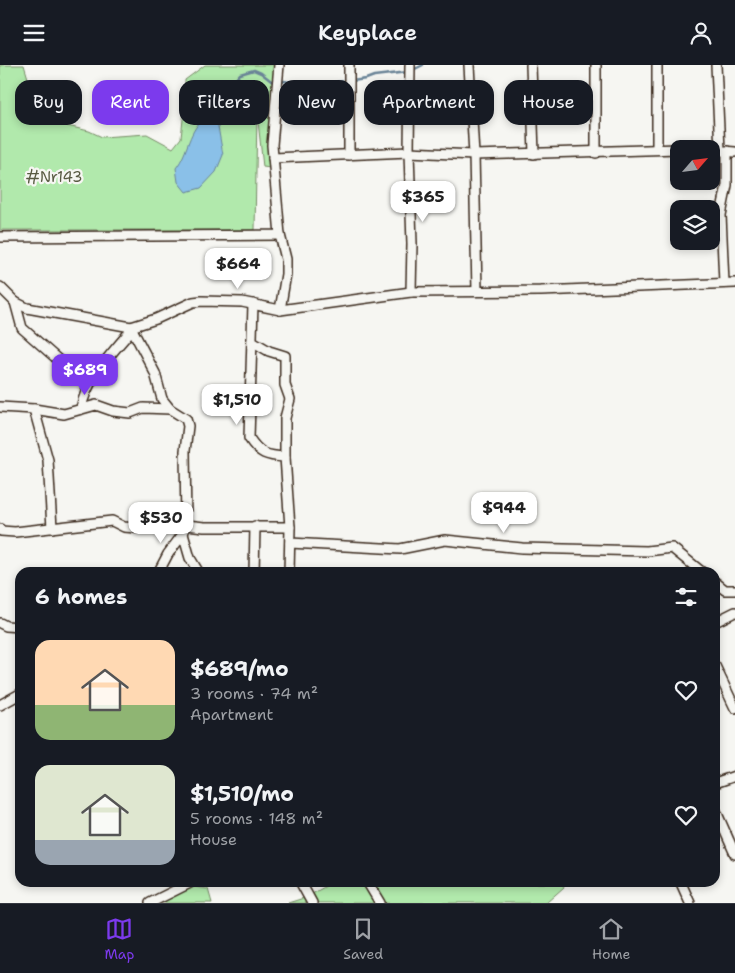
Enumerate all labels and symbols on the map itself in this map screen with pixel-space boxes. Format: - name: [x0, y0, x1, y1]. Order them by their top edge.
- north arrow: [670, 140, 720, 190]
- park label: #Nr143: [25, 167, 83, 187]
- pin: $365: [393, 181, 453, 223]
- pin: $664: [208, 247, 268, 290]
- pin: $689: [55, 353, 115, 396]
- pin: $1,510: [196, 383, 278, 426]
- pin: $944: [474, 491, 534, 534]
- pin: $530: [131, 501, 191, 544]

